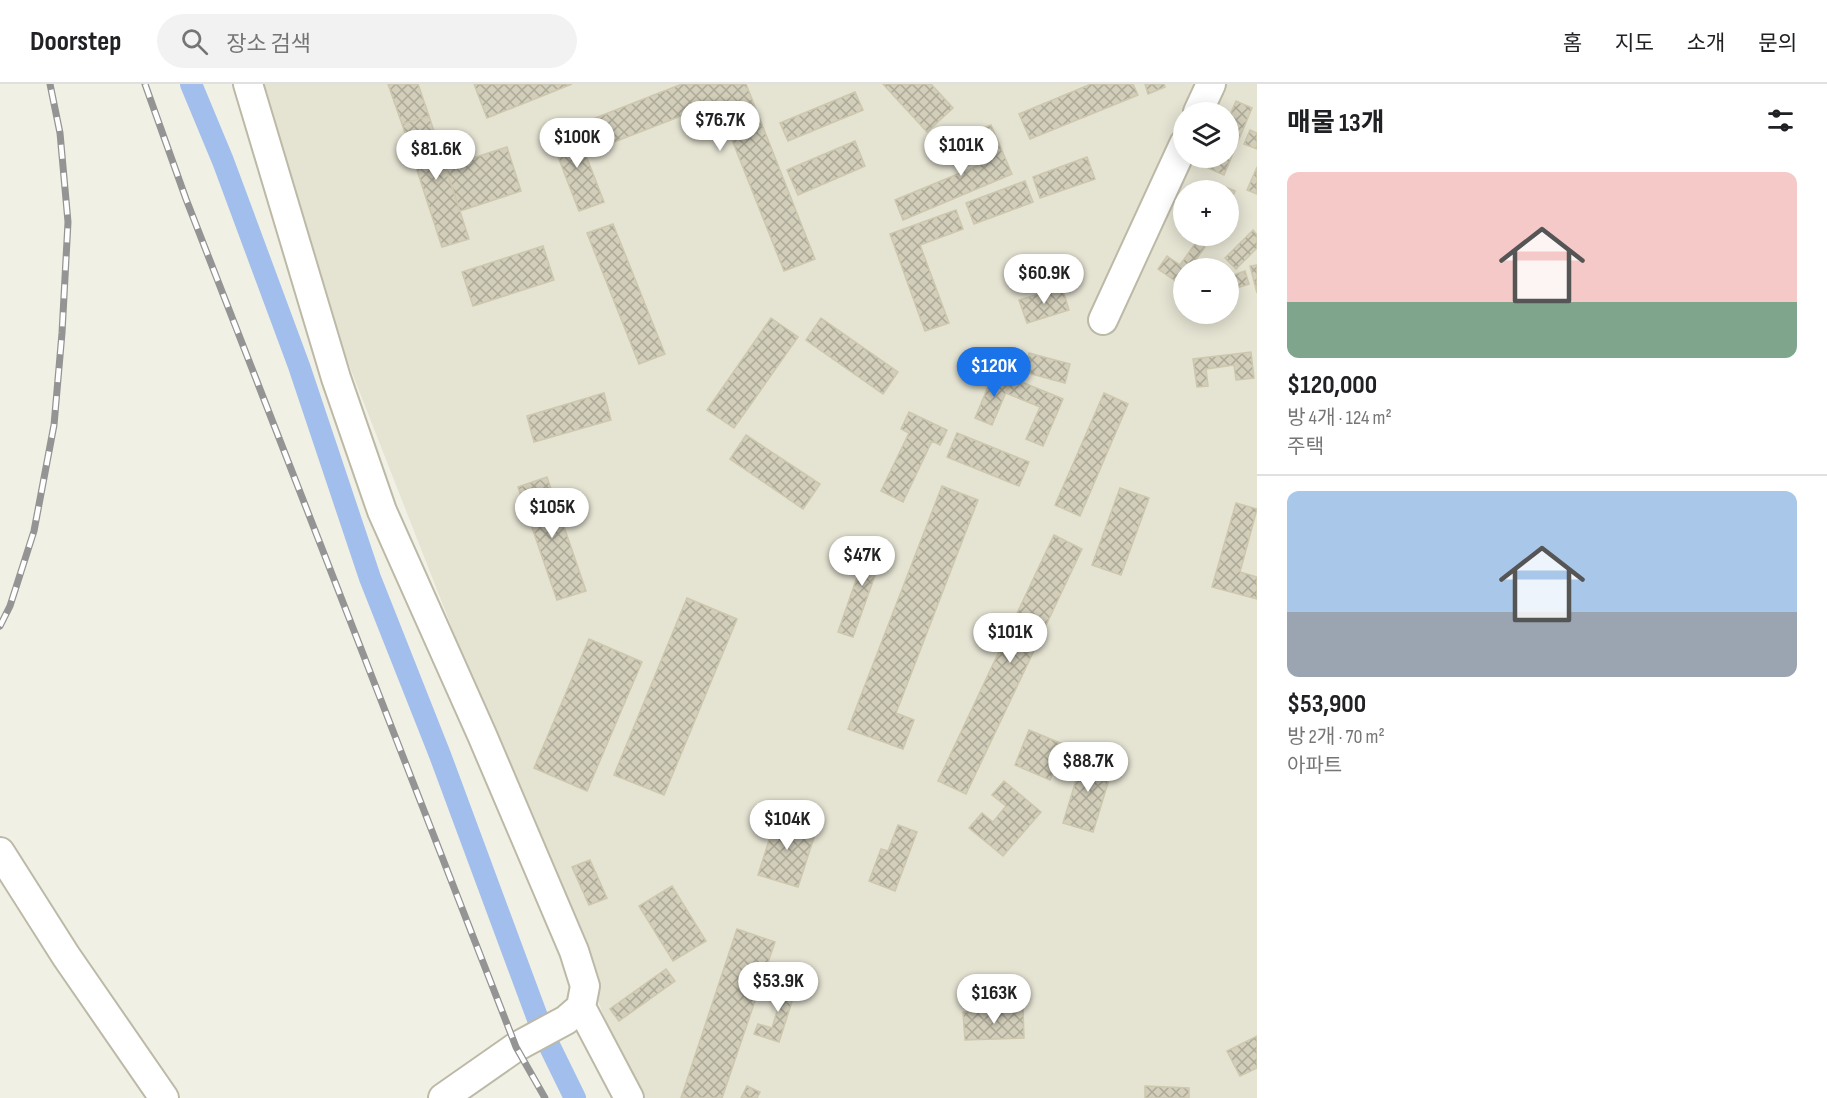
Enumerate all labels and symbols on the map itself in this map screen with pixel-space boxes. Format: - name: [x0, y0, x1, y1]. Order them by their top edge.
- pin: $76.7K: [671, 101, 769, 152]
- pin: $100K: [535, 118, 619, 169]
- pin: $101K: [919, 126, 1003, 177]
- pin: $81.6K: [387, 130, 485, 181]
- pin: $60.9K: [995, 254, 1093, 305]
- pin: $120K: [952, 347, 1036, 398]
- pin: $105K: [510, 488, 594, 539]
- pin: $47K: [826, 536, 898, 587]
- pin: $101K: [968, 613, 1052, 664]
- pin: $88.7K: [1039, 742, 1137, 793]
- pin: $104K: [745, 800, 829, 851]
- pin: $53.9K: [729, 962, 827, 1013]
- pin: $163K: [952, 974, 1036, 1025]

